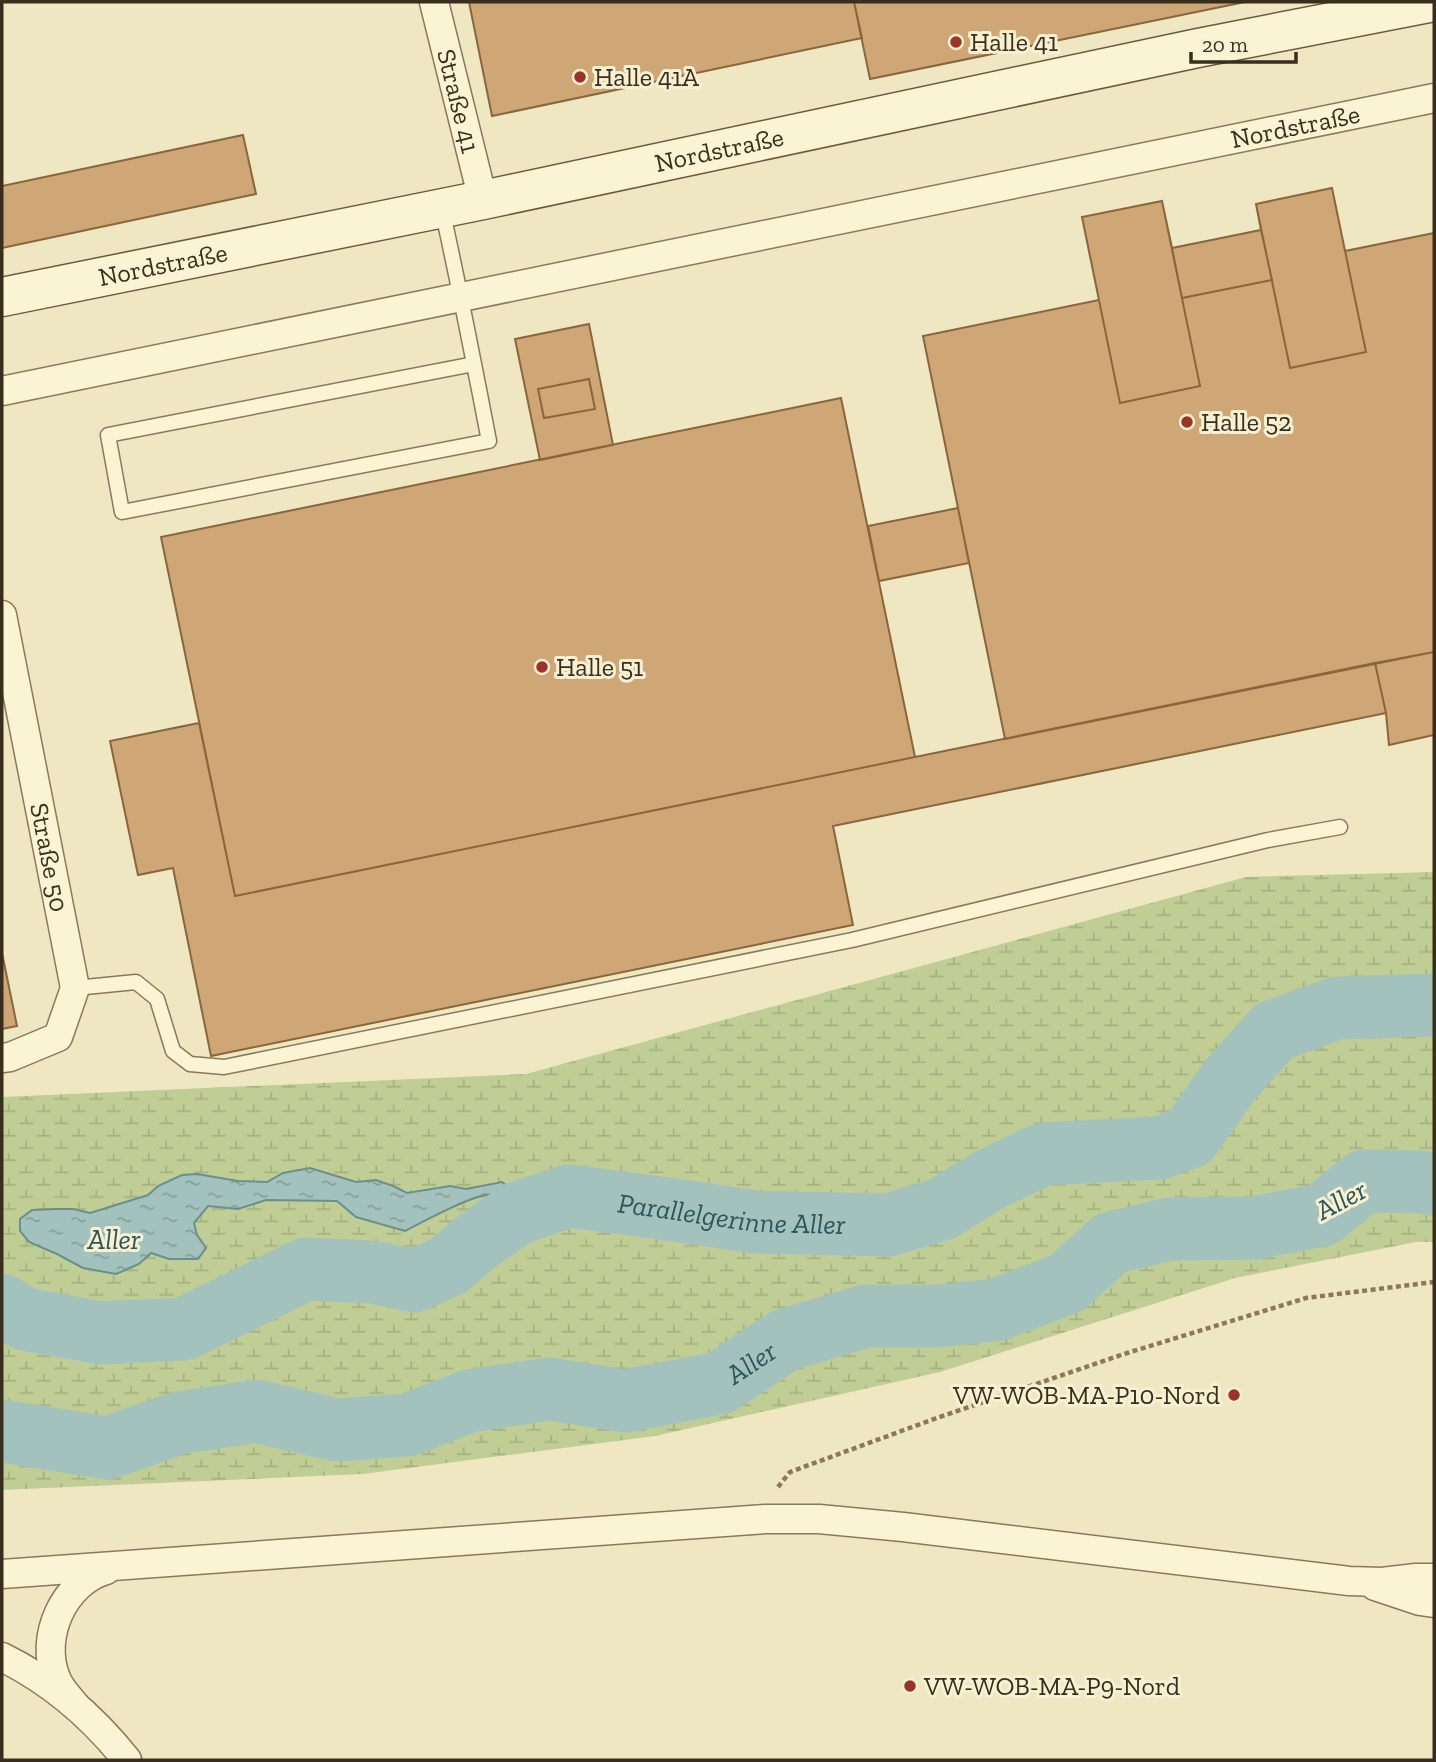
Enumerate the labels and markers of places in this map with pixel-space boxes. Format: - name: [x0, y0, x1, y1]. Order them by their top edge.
- place label: Halle 41: [970, 26, 1058, 58]
- marker: Halle 41: [948, 34, 964, 50]
- place label: Halle 41A: [594, 61, 700, 93]
- marker: Halle 41A: [572, 69, 588, 85]
- place label: Halle 52: [1201, 406, 1292, 438]
- marker: Halle 52: [1179, 414, 1195, 430]
- place label: Halle 51: [556, 651, 643, 683]
- marker: Halle 51: [534, 659, 550, 675]
- place label: VW-WOB-MA-P10-Nord: [952, 1379, 1220, 1411]
- marker: VW-WOB-MA-P10-Nord: [1226, 1387, 1242, 1403]
- place label: VW-WOB-MA-P9-Nord: [923, 1670, 1180, 1702]
- marker: VW-WOB-MA-P9-Nord: [902, 1678, 918, 1694]

